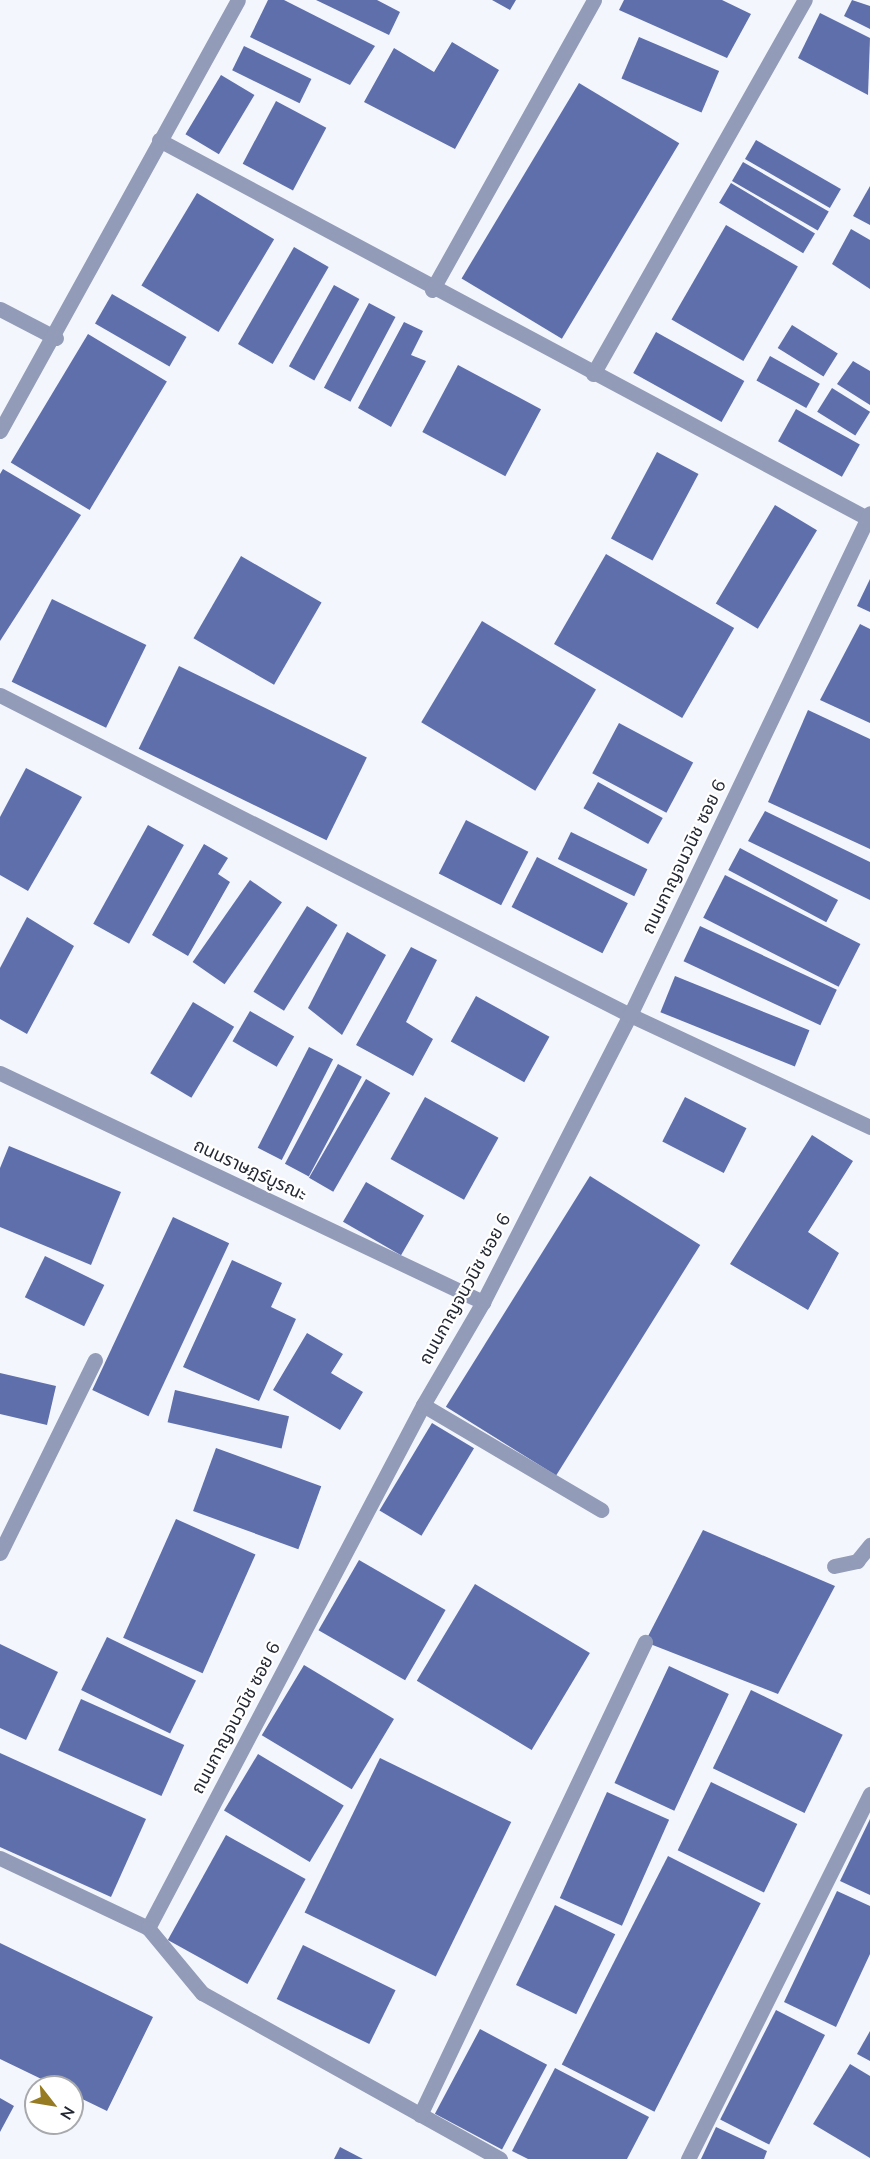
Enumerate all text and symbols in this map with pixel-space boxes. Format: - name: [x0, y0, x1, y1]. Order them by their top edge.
- street label: ถนนกาญจนวนิช ซอย 6: [637, 776, 731, 938]
- street label: ถนนราษฎร์บูรณะ: [190, 1134, 310, 1206]
- street label: ถนนกาญจนวนิช ซอย 6: [415, 1210, 515, 1368]
- street label: ถนนกาญจนวนิช ซอย 6: [187, 1638, 285, 1798]
- north arrow: [24, 2075, 84, 2135]
- text: N: [56, 2103, 79, 2124]

